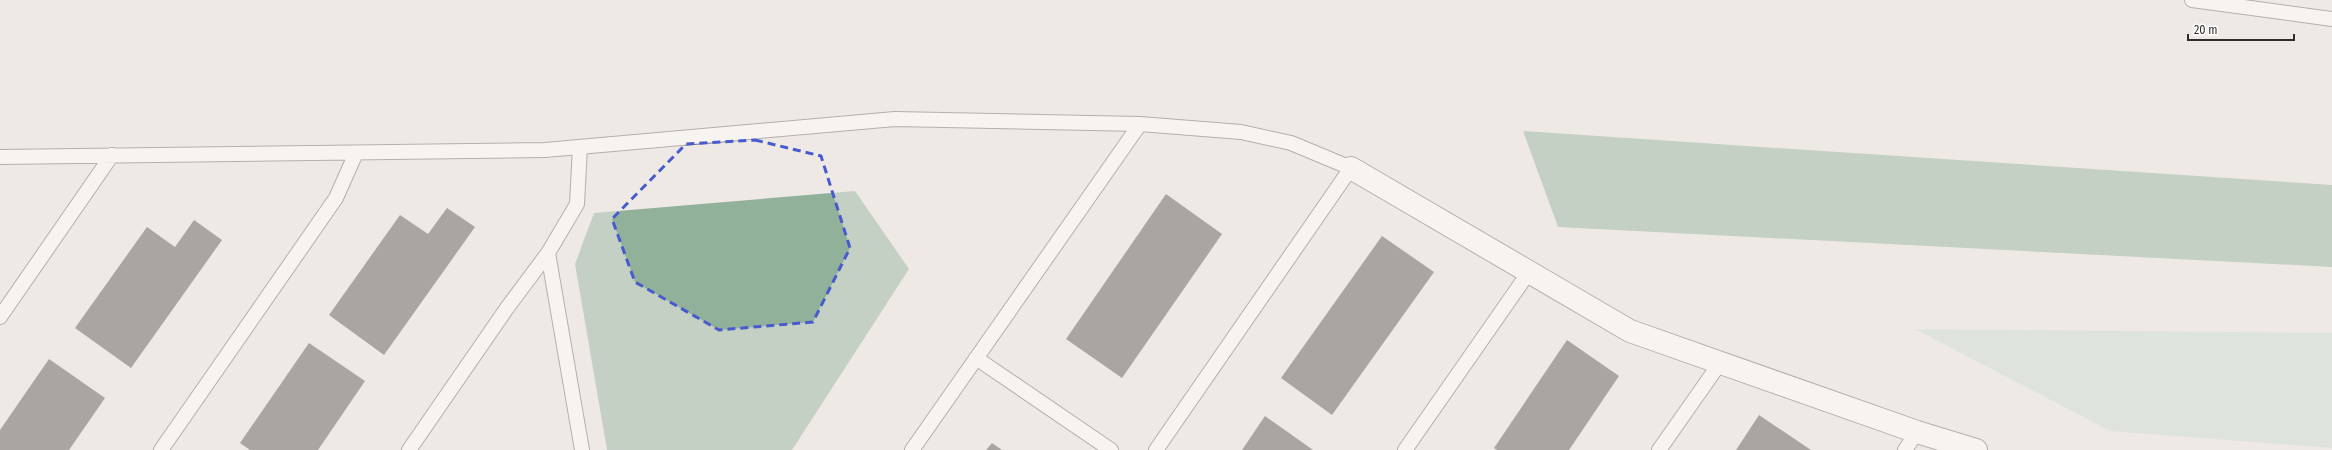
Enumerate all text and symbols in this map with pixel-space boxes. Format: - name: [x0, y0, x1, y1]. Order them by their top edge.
- scale bar: [2188, 16, 2294, 42]
- text: 20 m: [2194, 23, 2218, 37]

